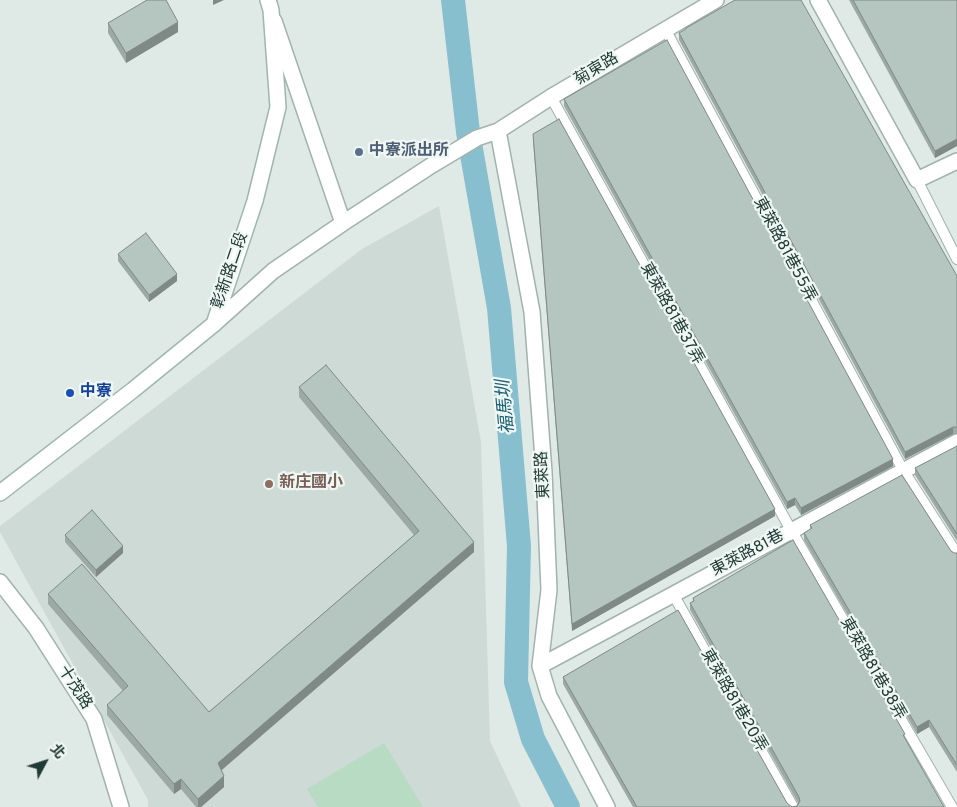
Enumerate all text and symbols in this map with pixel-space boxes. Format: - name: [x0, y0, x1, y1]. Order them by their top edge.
- street label: 菊東路: [571, 49, 623, 91]
- place label: 中寮派出所: [369, 142, 449, 162]
- marker: 中寮派出所: [353, 146, 365, 158]
- street label: 東萊路81巷55弄: [748, 194, 820, 306]
- street label: 彰新路二段: [209, 230, 253, 312]
- street label: 東萊路81巷37弄: [635, 260, 707, 368]
- water label: 福馬圳: [494, 379, 520, 435]
- place label: 中寮: [80, 383, 112, 403]
- marker: 中寮: [64, 387, 76, 399]
- street label: 東萊路: [533, 451, 555, 499]
- place label: 新庄國小: [279, 474, 343, 494]
- marker: 新庄國小: [263, 478, 275, 490]
- street label: 東萊路81巷: [708, 527, 788, 581]
- street label: 東萊路81巷38弄: [835, 614, 909, 724]
- street label: 東萊路81巷20弄: [696, 646, 770, 756]
- street label: 十茂路: [53, 663, 95, 713]
- north arrow: [20, 737, 70, 787]
- text: 北: [46, 741, 68, 763]

